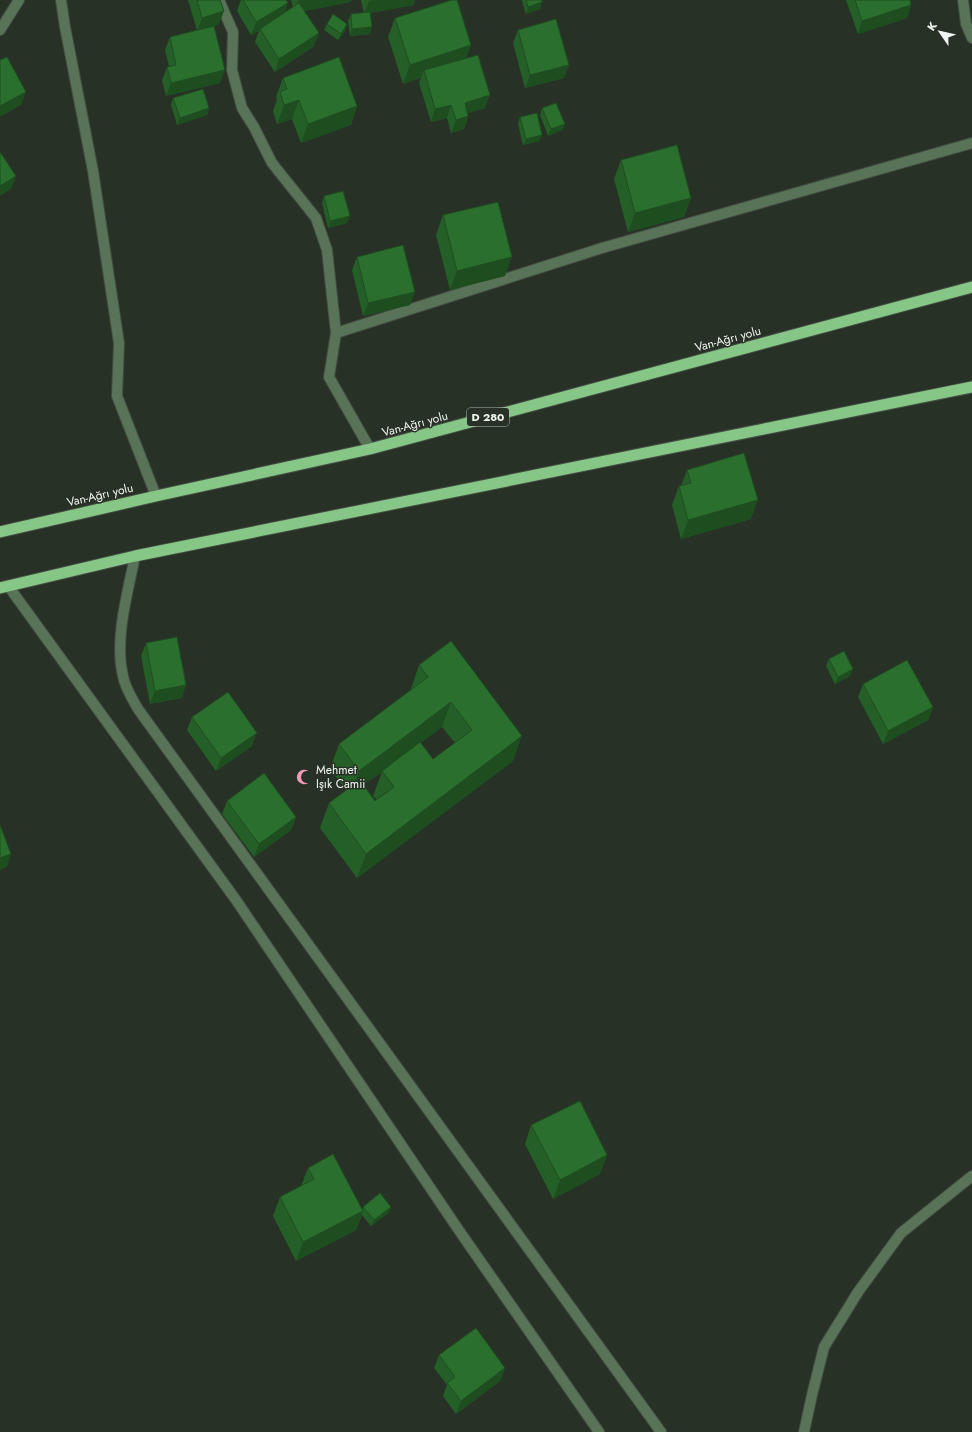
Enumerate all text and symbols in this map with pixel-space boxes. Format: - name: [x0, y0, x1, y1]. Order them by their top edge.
- north arrow: [920, 12, 960, 52]
- text: K: [923, 18, 941, 34]
- street label: Van-Ağrı yolu: [693, 322, 763, 356]
- street label: Van-Ağrı yolu: [380, 407, 450, 441]
- road number: D 280: [467, 408, 509, 426]
- street label: Van-Ağrı yolu: [65, 479, 135, 511]
- place label: Mehmet Işık Camii: [316, 761, 365, 793]
- mosque icon: Mehmet Işık Camii: [295, 768, 313, 786]

